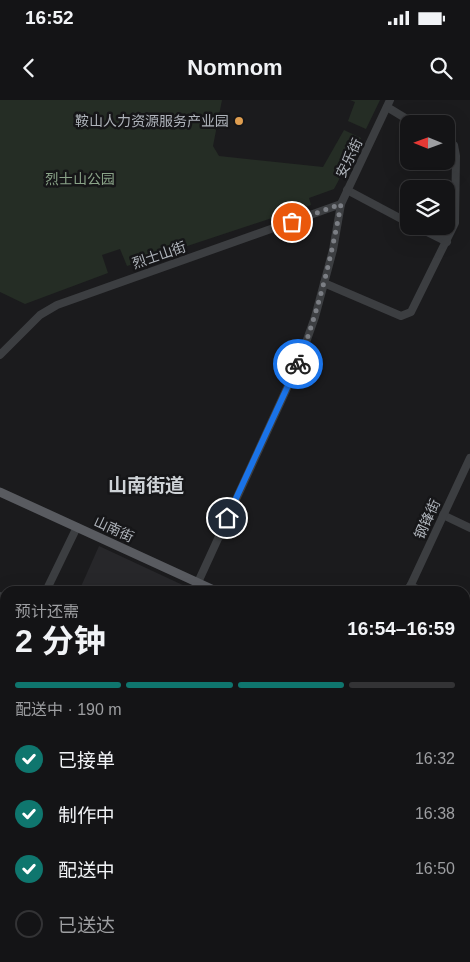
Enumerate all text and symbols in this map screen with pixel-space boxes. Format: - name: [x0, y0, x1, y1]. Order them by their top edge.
- text: 16:52: [25, 7, 74, 28]
- icon: back: [15, 54, 43, 82]
- icon: search: [427, 54, 455, 82]
- text: Nomnom: [187, 55, 283, 80]
- place label: 鞍山人力资源服务产业园: [75, 113, 229, 129]
- marker: 鞍山人力资源服务产业园: [233, 115, 245, 127]
- north arrow: [400, 115, 455, 170]
- map controls: [400, 115, 455, 235]
- street label: 安乐街: [333, 136, 365, 180]
- park label: 烈士山公园: [45, 171, 115, 187]
- button: layers: [400, 180, 455, 235]
- pin: [271, 201, 313, 243]
- icon: bag: [278, 208, 306, 236]
- street label: 烈士山街: [130, 238, 188, 272]
- courier: [273, 339, 323, 389]
- icon: bike: [284, 350, 312, 378]
- district label: 山南街道: [108, 475, 184, 496]
- pin: [206, 497, 248, 539]
- street label: 钢锋街: [411, 497, 443, 541]
- icon: home: [213, 504, 241, 532]
- street label: 山南街: [92, 513, 136, 545]
- text: 预计还需: [15, 603, 79, 620]
- text: 16:54–16:59: [347, 618, 455, 639]
- text: 2 分钟: [15, 623, 106, 659]
- text: 配送中 · 190 m: [15, 701, 122, 718]
- icon: check: [15, 745, 43, 773]
- text: 已接单: [58, 750, 115, 771]
- text: 16:32: [415, 750, 455, 767]
- icon: check: [15, 800, 43, 828]
- text: 制作中: [58, 805, 115, 826]
- text: 16:38: [415, 805, 455, 822]
- icon: check: [15, 855, 43, 883]
- text: 配送中: [58, 860, 115, 881]
- text: 16:50: [415, 860, 455, 877]
- text: 已送达: [58, 915, 115, 936]

